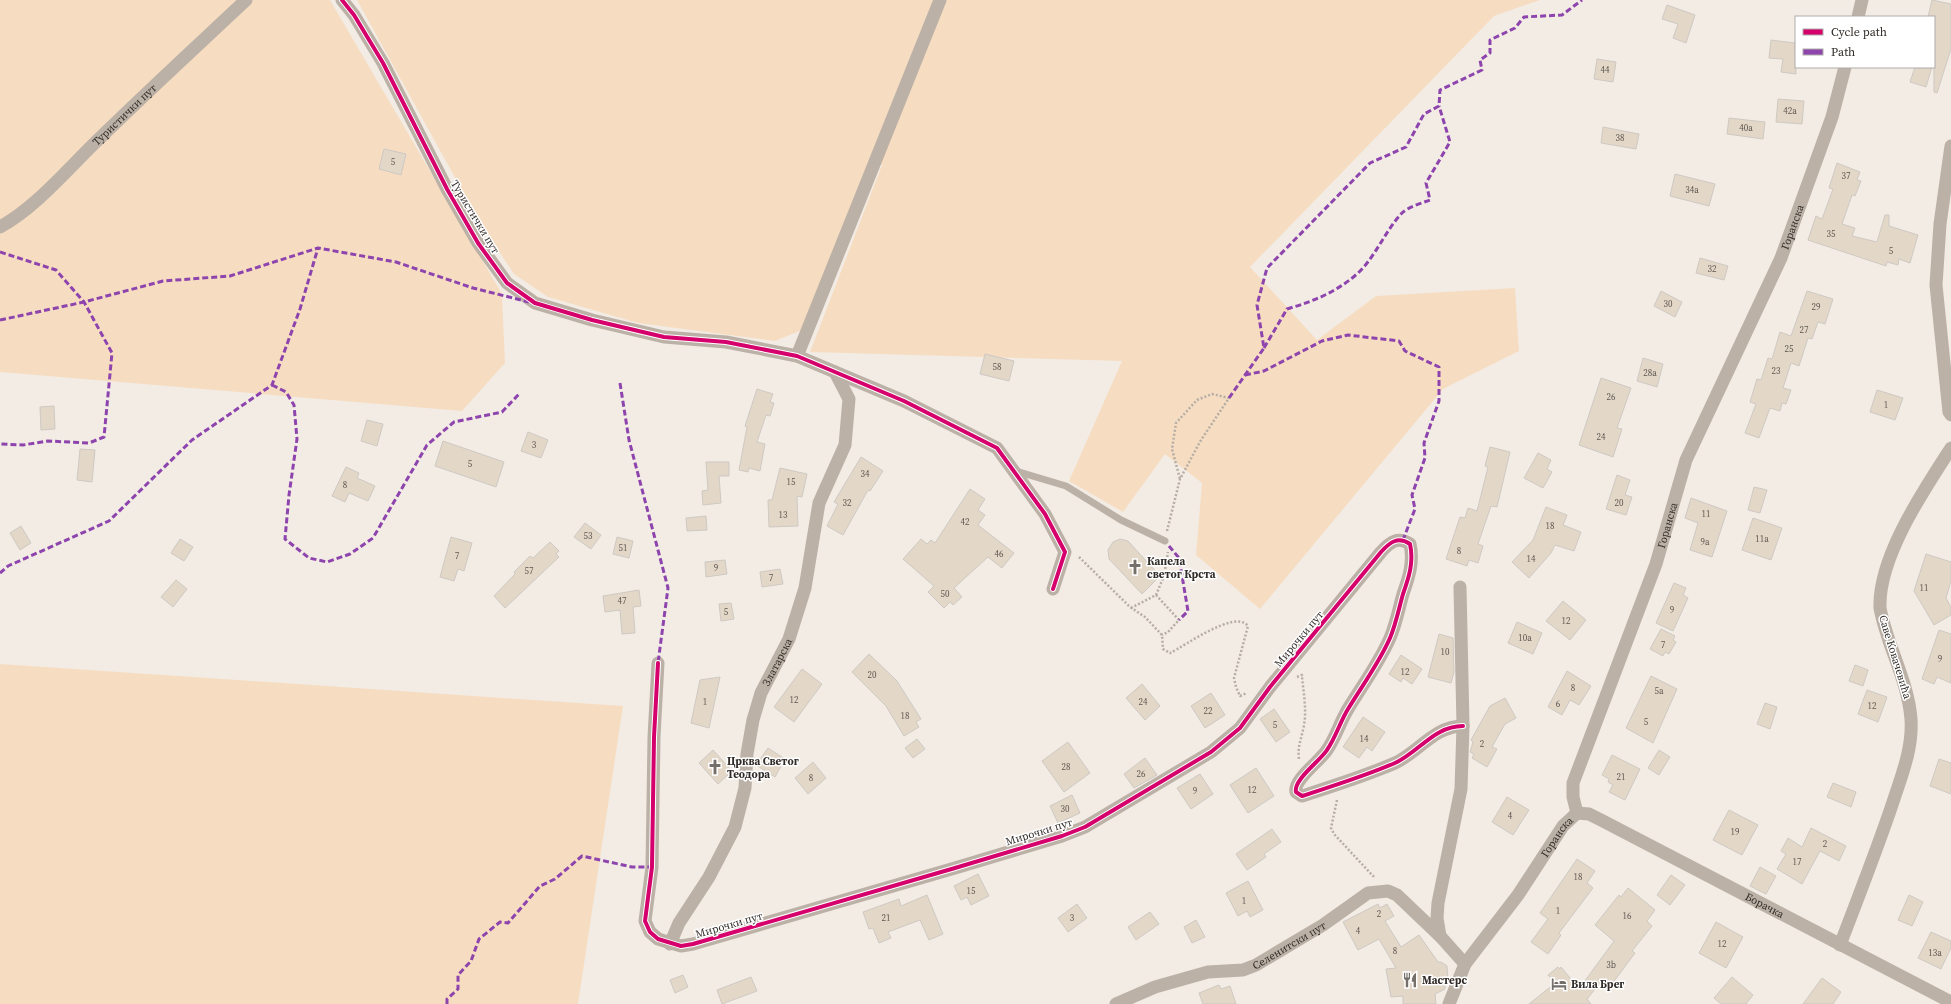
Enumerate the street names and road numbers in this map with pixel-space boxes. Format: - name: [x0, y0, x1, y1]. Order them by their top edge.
- street label: Туристички пут: [89, 80, 160, 149]
- street label: Туристички пут: [447, 177, 503, 257]
- street label: Горанска: [1777, 202, 1807, 252]
- street label: Горанска: [1653, 500, 1681, 550]
- street label: Мирочки пут: [1271, 608, 1327, 670]
- street label: Саве Ковачевића: [1875, 613, 1915, 701]
- street label: Златарска: [758, 635, 796, 689]
- street label: Горанска: [1537, 813, 1577, 860]
- street label: Мирочки пут: [1004, 815, 1074, 849]
- street label: Борачка: [1743, 889, 1787, 922]
- street label: Мирочки пут: [694, 908, 764, 942]
- street label: Селенитски пут: [1249, 917, 1329, 973]

